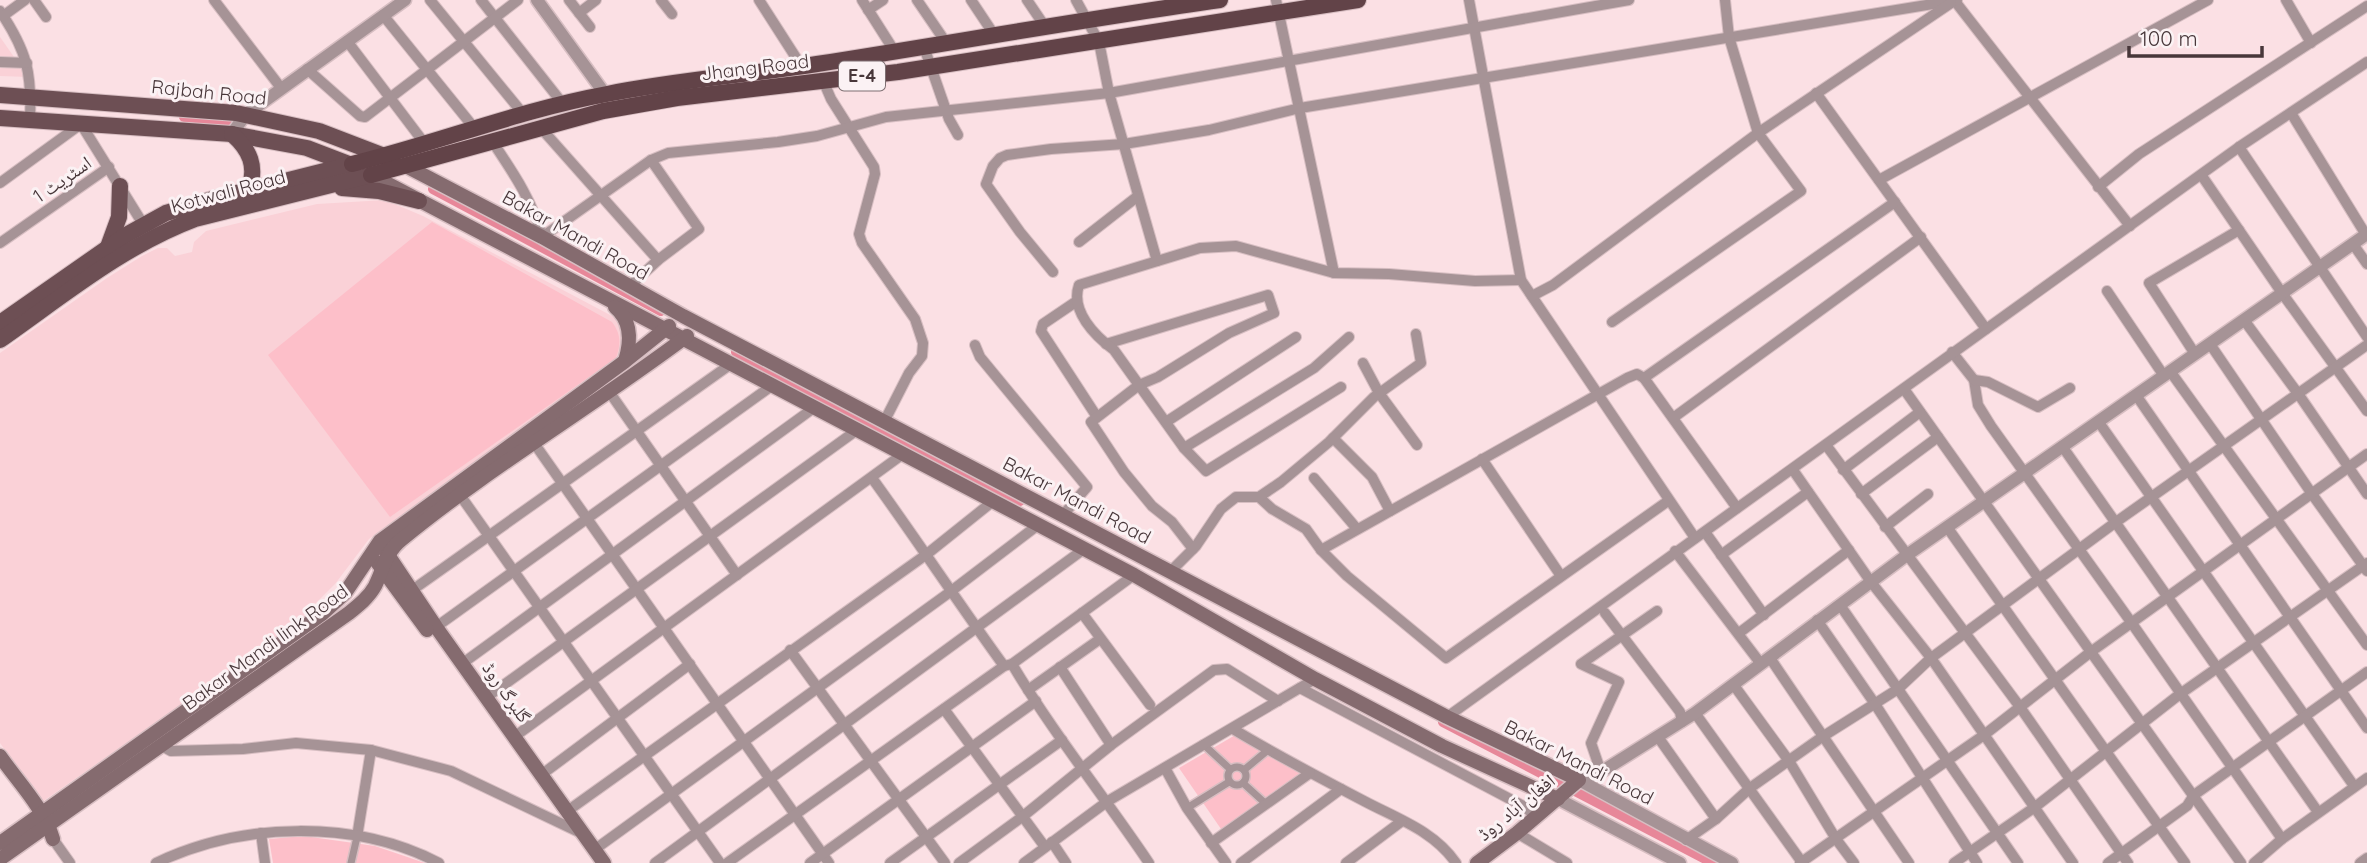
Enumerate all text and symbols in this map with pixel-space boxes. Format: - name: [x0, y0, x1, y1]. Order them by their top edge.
- scale bar: [2129, 14, 2262, 58]
- text: 100 m: [2140, 25, 2198, 51]
- street label: Jhang Road: [700, 48, 810, 86]
- road number: E-4: [839, 62, 885, 90]
- street label: Rajbah Road: [150, 74, 268, 110]
- street label: اسٹریٹ 1: [28, 150, 96, 208]
- street label: Kotwali Road: [168, 164, 288, 218]
- street label: Bakar Mandi Road: [498, 185, 654, 285]
- street label: Bakar Mandi Road: [999, 451, 1155, 549]
- street label: Bakar Mandi link Road: [177, 579, 353, 715]
- street label: گلبرگ روڈ: [477, 657, 537, 727]
- street label: Bakar Mandi Road: [1500, 714, 1658, 810]
- street label: افغان آباد روڈ: [1472, 768, 1560, 846]

